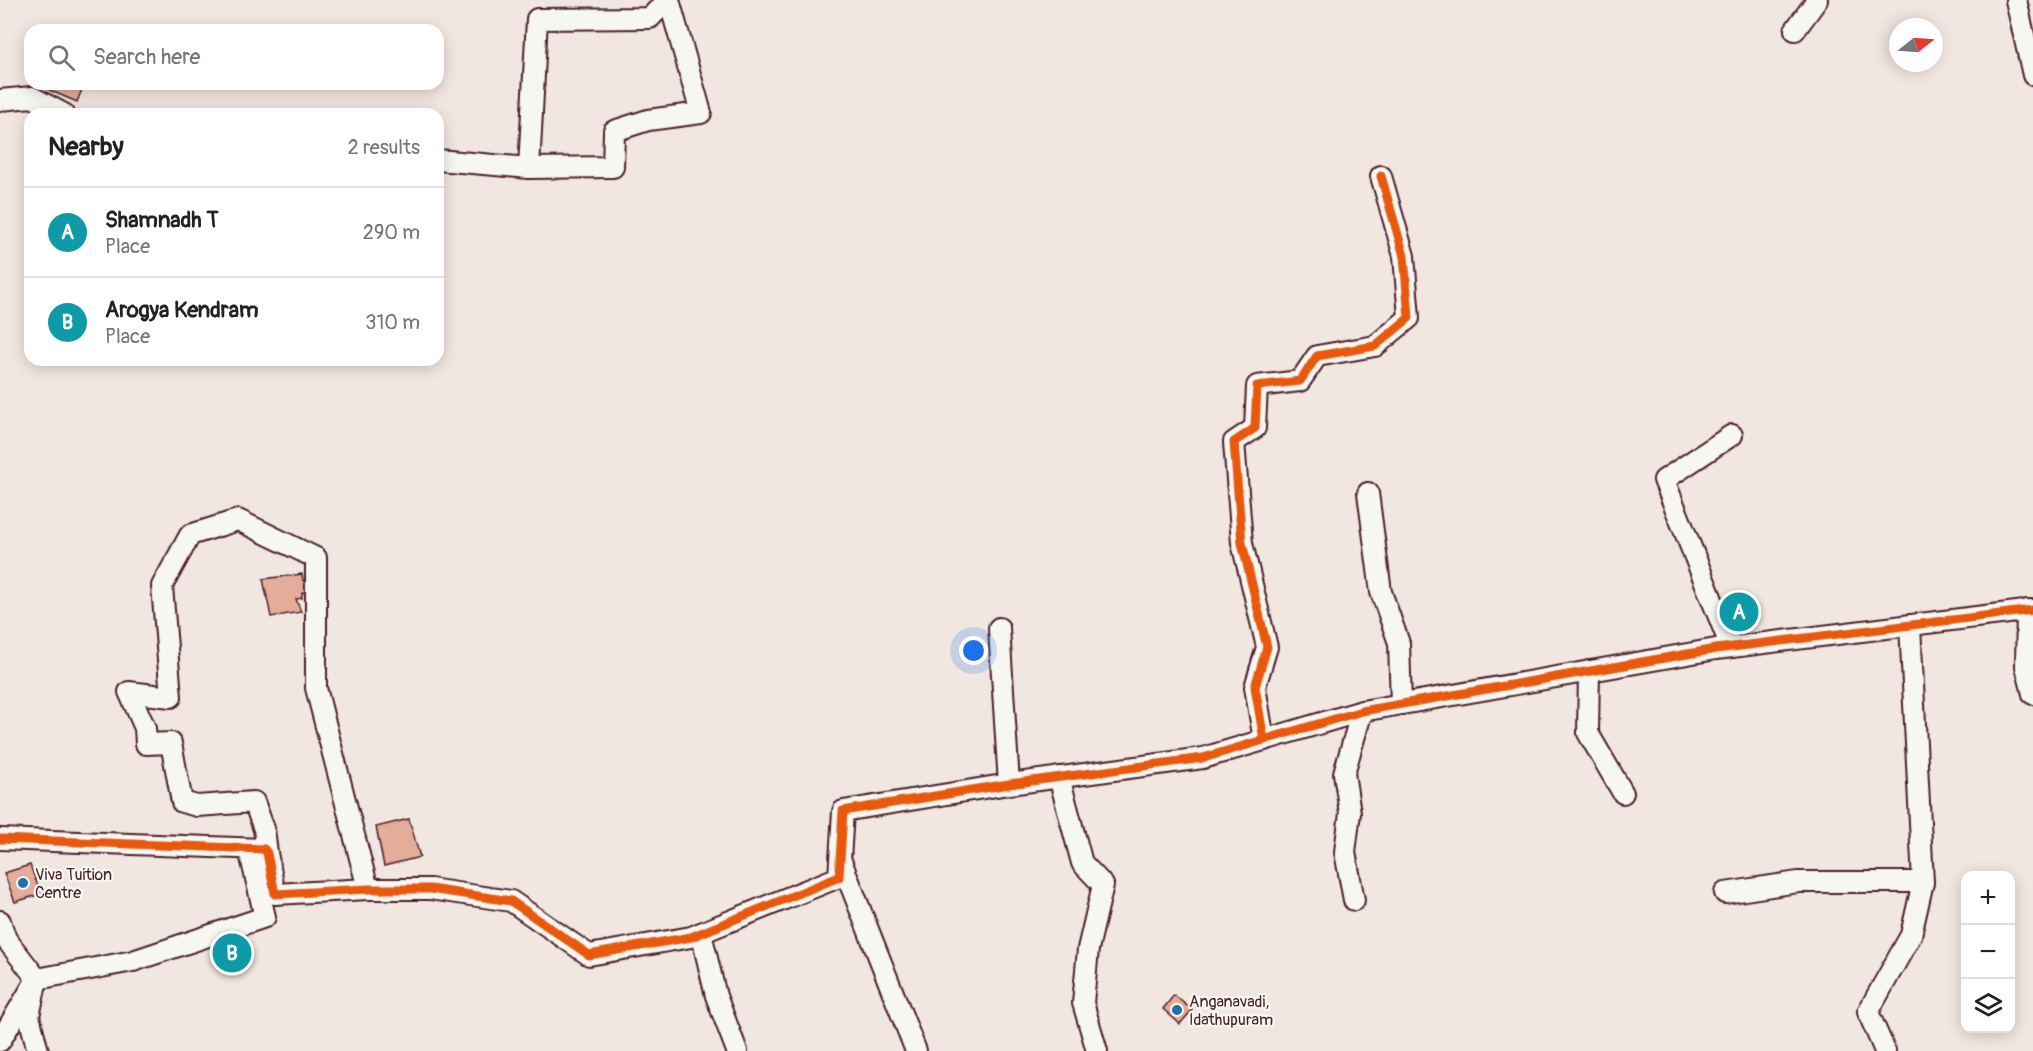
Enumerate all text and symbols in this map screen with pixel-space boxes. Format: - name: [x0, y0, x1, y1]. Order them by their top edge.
- north arrow: [1889, 18, 1943, 72]
- search box: [24, 24, 444, 90]
- icon: search: [45, 41, 78, 74]
- text: Search here: [93, 43, 200, 71]
- text: Nearby: [48, 131, 124, 163]
- text: 2 results: [348, 135, 420, 160]
- text: Shamnadh T: [105, 206, 219, 234]
- text: A: [61, 220, 74, 245]
- text: 290 m: [363, 220, 420, 245]
- text: Place: [105, 234, 150, 259]
- text: Arogya Kendram: [105, 296, 259, 324]
- text: B: [62, 310, 73, 335]
- text: 310 m: [365, 310, 420, 335]
- text: Place: [105, 324, 150, 349]
- pin: A: [1720, 590, 1758, 634]
- your location: [959, 636, 988, 665]
- place label: Viva Tuition Centre: [35, 865, 112, 903]
- map controls: [1961, 871, 2015, 1033]
- button: +: [1961, 871, 2015, 925]
- marker: Viva Tuition Centre: [16, 876, 30, 890]
- button: −: [1961, 925, 2015, 979]
- pin: B: [212, 930, 252, 976]
- button: layers: [1961, 979, 2015, 1033]
- place label: Anganavadi, Idathupuram: [1189, 992, 1273, 1030]
- marker: Anganavadi, Idathupuram: [1170, 1003, 1184, 1017]

